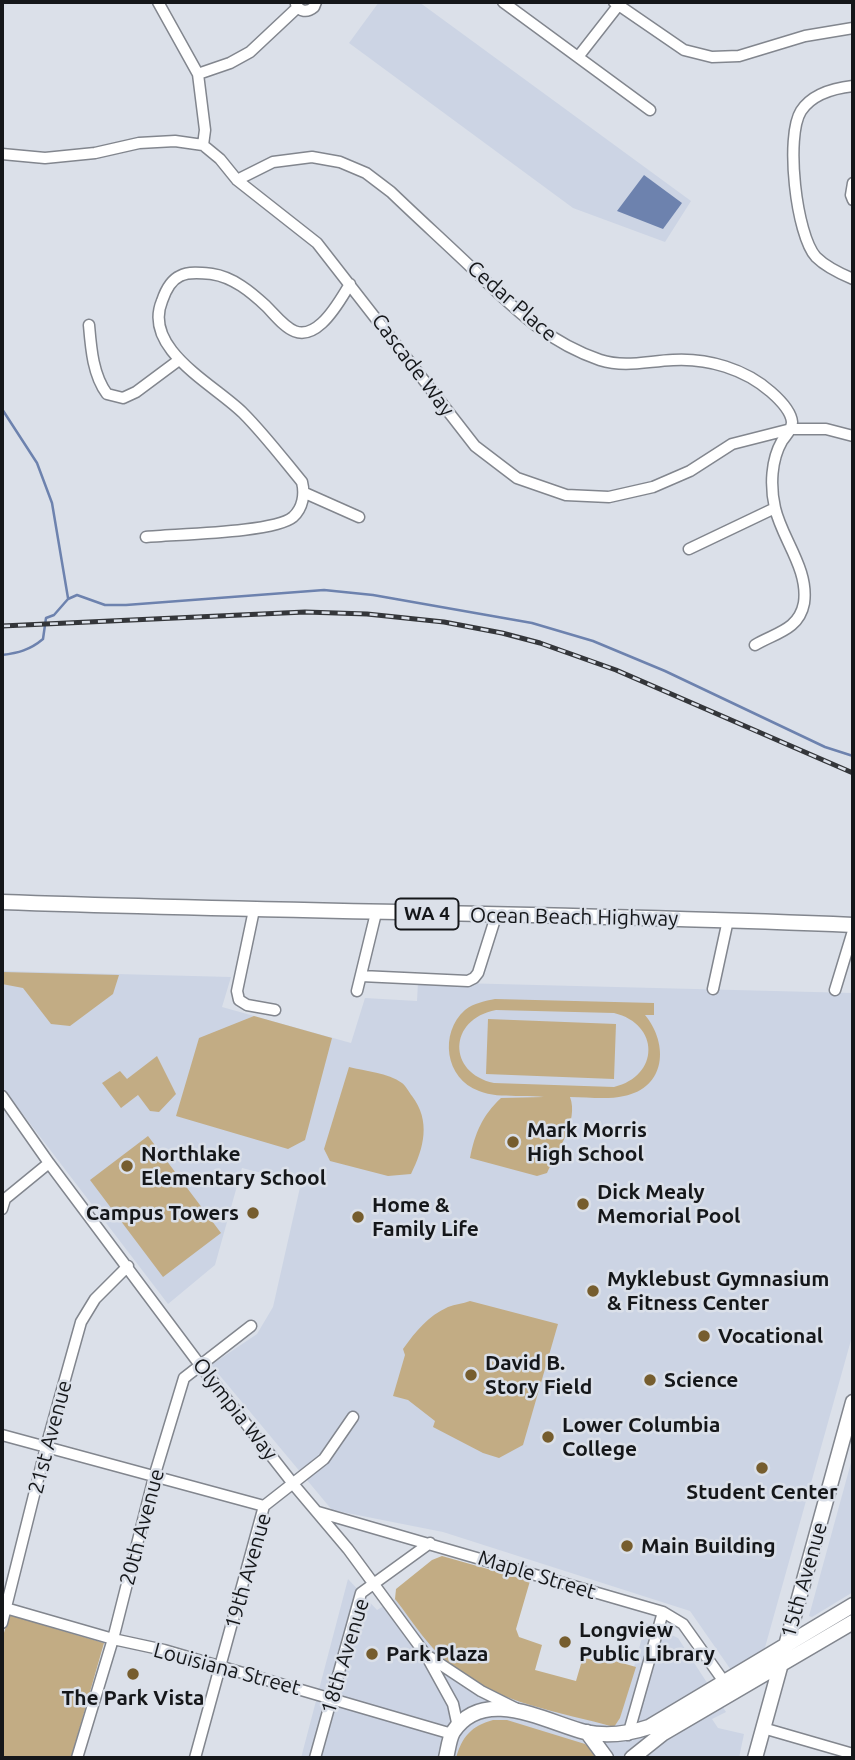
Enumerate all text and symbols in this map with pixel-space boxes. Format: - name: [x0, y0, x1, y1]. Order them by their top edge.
- street label: Cedar Place: [462, 255, 562, 347]
- street label: Cascade Way: [366, 309, 460, 421]
- road number: WA 4: [396, 898, 458, 930]
- street label: Ocean Beach Highway: [470, 903, 678, 931]
- place label: Mark Morris High School: [527, 1117, 647, 1167]
- marker: Mark Morris High School: [505, 1134, 521, 1150]
- place label: Northlake Elementary School: [141, 1141, 326, 1191]
- marker: Northlake Elementary School: [119, 1158, 135, 1174]
- place label: Dick Mealy Memorial Pool: [597, 1179, 740, 1229]
- place label: Home & Family Life: [372, 1192, 479, 1242]
- marker: Dick Mealy Memorial Pool: [575, 1196, 591, 1212]
- place label: Campus Towers: [86, 1200, 239, 1226]
- marker: Campus Towers: [245, 1205, 261, 1221]
- marker: Home & Family Life: [350, 1209, 366, 1225]
- place label: Myklebust Gymnasium & Fitness Center: [607, 1266, 829, 1316]
- marker: Myklebust Gymnasium & Fitness Center: [585, 1283, 601, 1299]
- place label: Vocational: [718, 1323, 823, 1349]
- marker: Vocational: [696, 1328, 712, 1344]
- place label: David B. Story Field: [485, 1350, 592, 1400]
- street label: Olympia Way: [187, 1353, 283, 1465]
- marker: David B. Story Field: [463, 1367, 479, 1383]
- place label: Science: [664, 1367, 738, 1393]
- marker: Science: [642, 1372, 658, 1388]
- street label: 21st Avenue: [23, 1377, 77, 1497]
- place label: Lower Columbia College: [562, 1412, 720, 1462]
- marker: Lower Columbia College: [540, 1429, 556, 1445]
- marker: Student Center: [754, 1460, 770, 1476]
- street label: 20th Avenue: [114, 1466, 170, 1588]
- place label: Student Center: [686, 1479, 838, 1505]
- street label: 19th Avenue: [219, 1510, 277, 1632]
- street label: 15th Avenue: [775, 1519, 833, 1641]
- place label: Main Building: [641, 1533, 776, 1559]
- marker: Main Building: [619, 1538, 635, 1554]
- street label: Maple Street: [475, 1545, 599, 1605]
- street label: 18th Avenue: [315, 1595, 375, 1717]
- place label: Longview Public Library: [579, 1617, 715, 1667]
- marker: Longview Public Library: [557, 1634, 573, 1650]
- street label: Louisiana Street: [151, 1637, 303, 1701]
- place label: Park Plaza: [386, 1641, 488, 1667]
- marker: Park Plaza: [364, 1646, 380, 1662]
- marker: The Park Vista: [125, 1666, 141, 1682]
- place label: The Park Vista: [62, 1685, 204, 1711]

